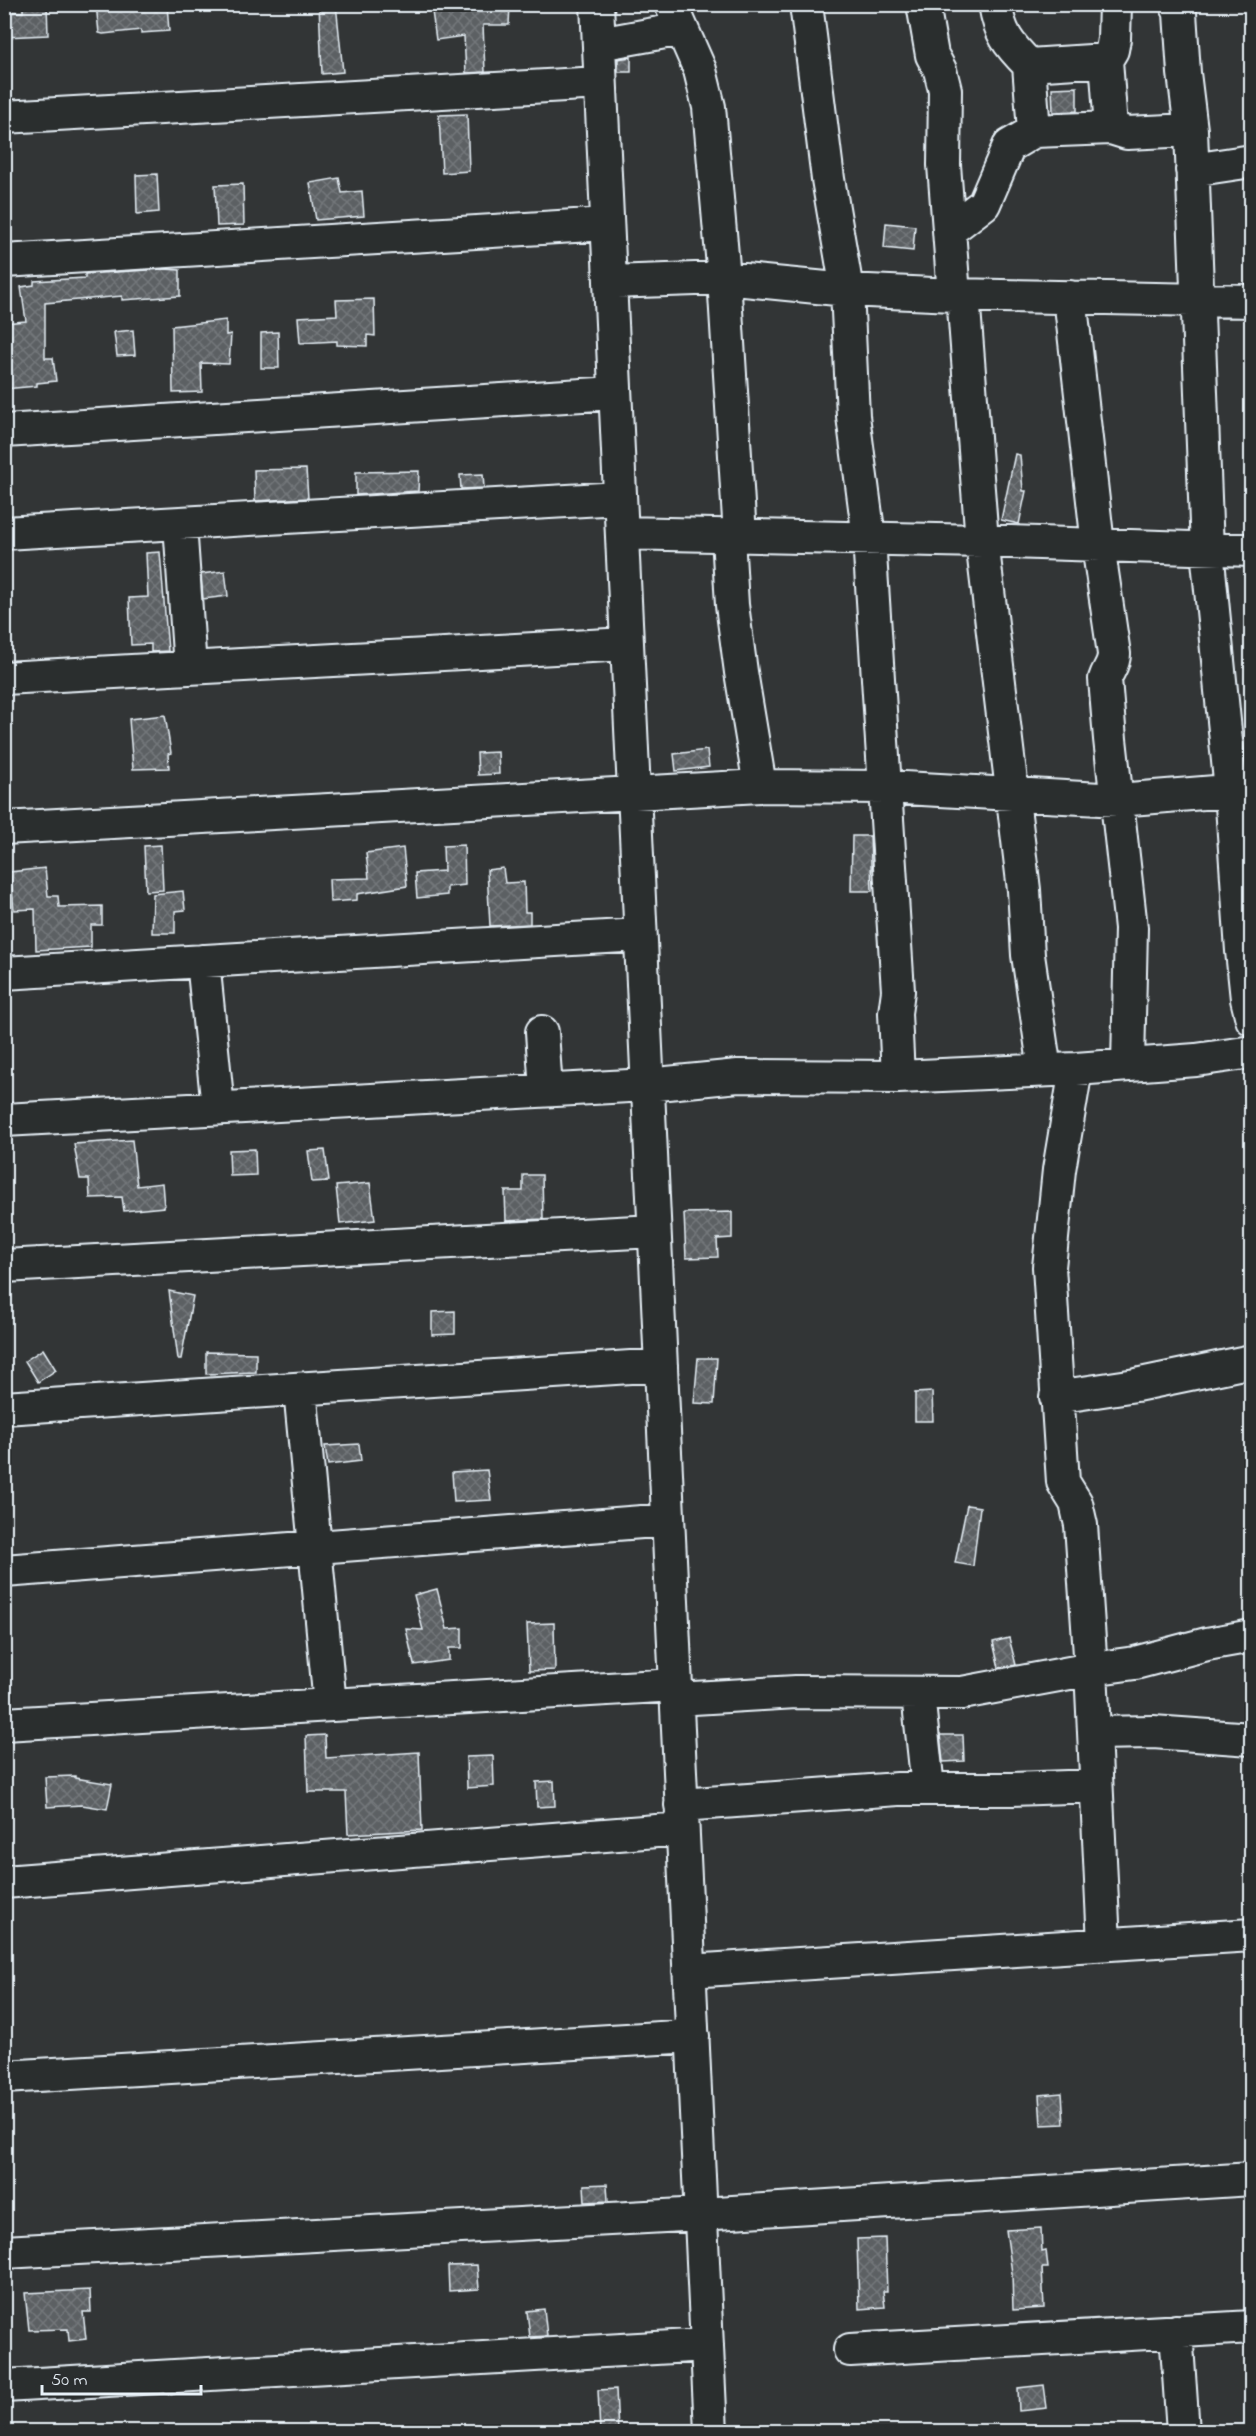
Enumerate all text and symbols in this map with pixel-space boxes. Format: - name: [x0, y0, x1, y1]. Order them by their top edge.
- scale bar: [42, 2358, 201, 2396]
- text: 50 m: [51, 2368, 88, 2394]

